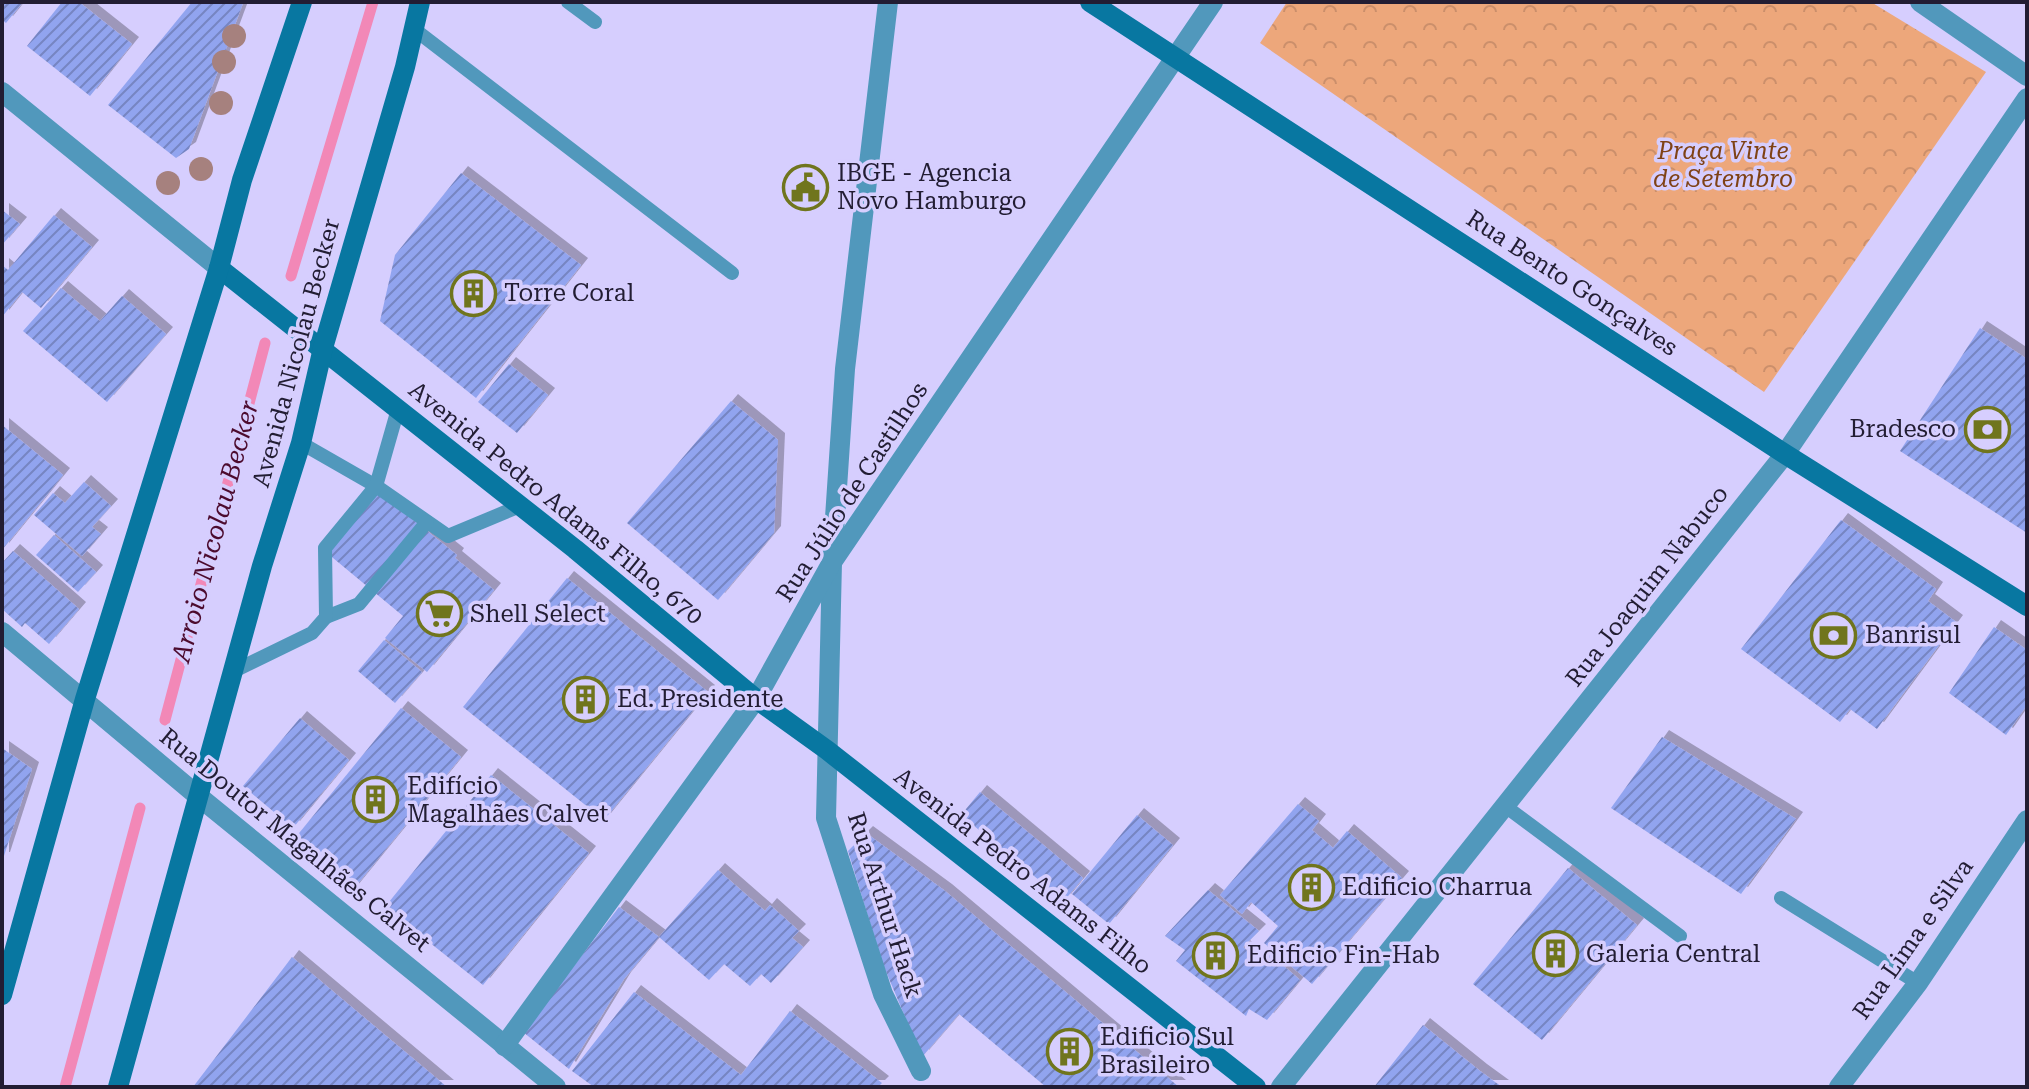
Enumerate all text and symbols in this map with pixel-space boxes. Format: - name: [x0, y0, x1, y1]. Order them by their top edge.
- park label: Praça Vinte de Setembro: [1653, 137, 1793, 193]
- place label: IBGE - Agencia Novo Hamburgo: [837, 159, 1026, 215]
- public building icon: IBGE - Agencia Novo Hamburgo: [782, 163, 830, 211]
- street label: Rua Bento Gonçalves: [1461, 204, 1683, 362]
- street label: Avenida Nicolau Becker: [247, 215, 345, 490]
- building icon: Torre Coral: [449, 269, 497, 317]
- place label: Torre Coral: [504, 279, 634, 307]
- street label: Avenida Pedro Adams Filho, 670: [403, 376, 709, 630]
- street label: Rua Júlio de Castilhos: [770, 377, 934, 607]
- water label: Arroio Nicolau Becker: [165, 397, 264, 667]
- bank icon: Bradesco: [1963, 405, 2011, 453]
- place label: Bradesco: [1850, 415, 1956, 443]
- street label: Rua Joaquim Nabuco: [1560, 480, 1734, 692]
- supermarket icon: Shell Select: [415, 590, 463, 638]
- place label: Shell Select: [470, 600, 606, 628]
- bank icon: Banrisul: [1810, 611, 1858, 659]
- place label: Banrisul: [1865, 621, 1961, 649]
- building icon: Ed. Presidente: [562, 675, 610, 723]
- place label: Ed. Presidente: [617, 685, 783, 713]
- street label: Rua Doutor Magalhães Calvet: [154, 722, 436, 958]
- street label: Avenida Pedro Adams Filho: [889, 762, 1157, 980]
- place label: Edifício Magalhães Calvet: [407, 772, 608, 828]
- building icon: Edifício Magalhães Calvet: [352, 776, 400, 824]
- street label: Rua Arthur Hack: [842, 809, 928, 1001]
- street label: Rua Lima e Silva: [1847, 853, 1979, 1025]
- building icon: Edificio Charrua: [1287, 863, 1335, 911]
- place label: Edificio Charrua: [1342, 873, 1532, 901]
- building icon: Galeria Central: [1531, 930, 1579, 978]
- building icon: Edificio Fin-Hab: [1192, 931, 1240, 979]
- place label: Galeria Central: [1586, 940, 1760, 968]
- place label: Edificio Fin-Hab: [1247, 941, 1440, 969]
- place label: Edificio Sul Brasileiro: [1100, 1023, 1234, 1079]
- building icon: Edificio Sul Brasileiro: [1045, 1027, 1093, 1075]

